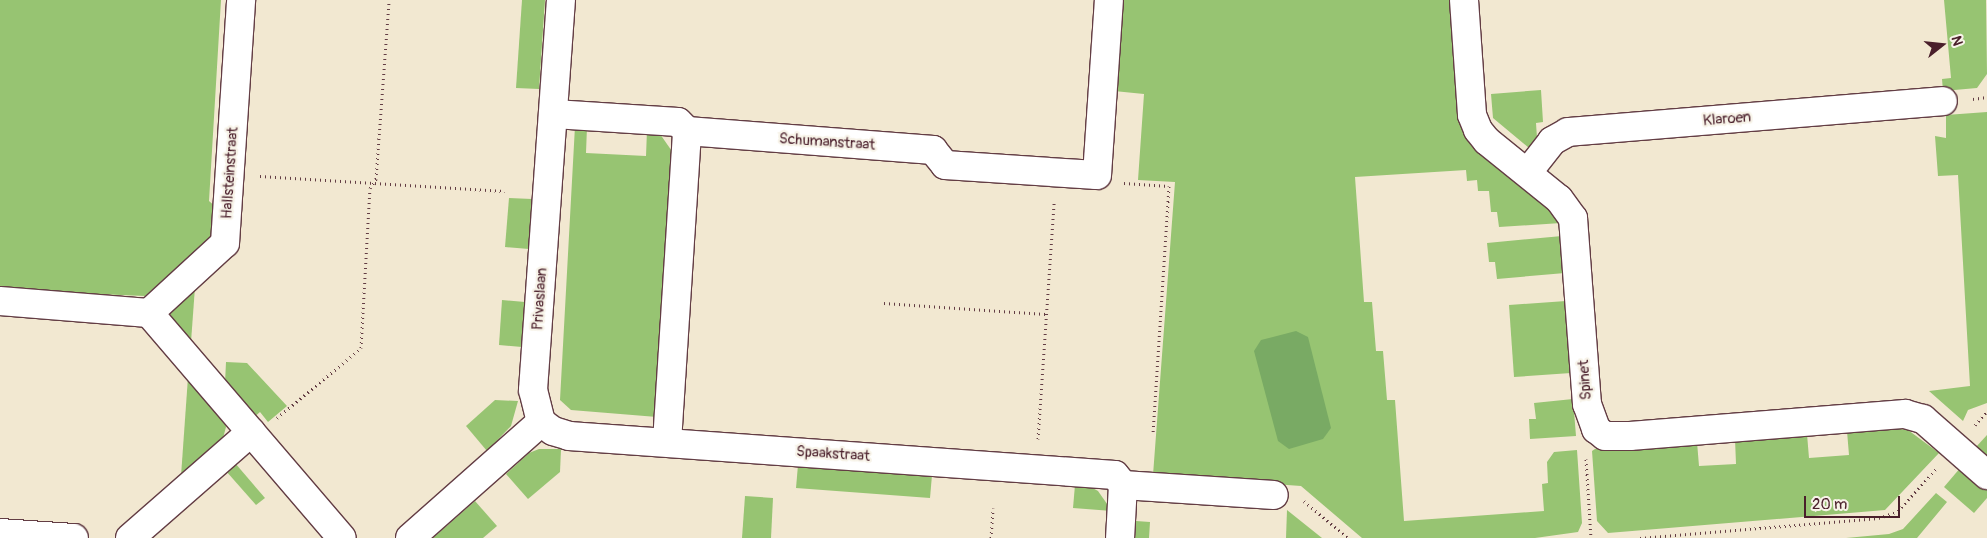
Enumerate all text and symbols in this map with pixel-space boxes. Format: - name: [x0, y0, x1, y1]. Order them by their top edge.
- north arrow: [1917, 20, 1967, 70]
- text: N: [1947, 34, 1966, 48]
- street label: Klaroen: [1702, 108, 1752, 130]
- street label: Hallsteinstraat: [218, 126, 242, 220]
- street label: Schumanstraat: [778, 130, 876, 154]
- street label: Privaslaan: [529, 267, 551, 331]
- street label: Spinet: [1575, 359, 1595, 401]
- street label: Spaakstraat: [796, 442, 870, 466]
- scale bar: [1807, 486, 1903, 518]
- text: 20 m: [1812, 495, 1847, 514]

